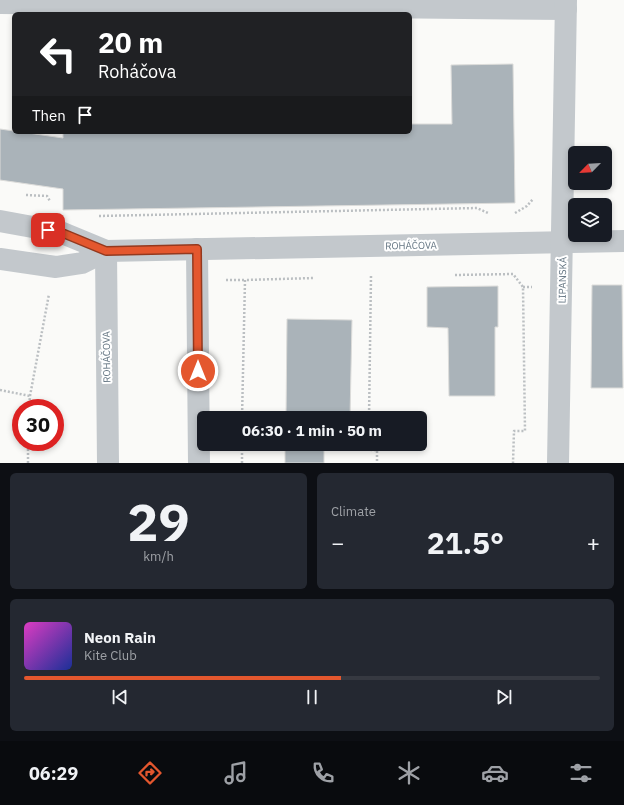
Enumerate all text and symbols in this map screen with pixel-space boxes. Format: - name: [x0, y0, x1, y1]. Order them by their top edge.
- text: 20 m: [98, 24, 163, 61]
- icon: left: [32, 28, 84, 80]
- text: Roháčova: [98, 60, 176, 83]
- icon: arrive: [74, 104, 96, 126]
- text: Then: [32, 106, 66, 125]
- north arrow: [568, 146, 612, 190]
- map controls: [568, 146, 612, 242]
- button: layers: [568, 198, 612, 242]
- pin: [31, 213, 65, 247]
- icon: arrive: [37, 219, 59, 241]
- street label: ROHÁČOVA: [385, 239, 438, 252]
- street label: LIPANSKÁ: [556, 256, 569, 303]
- street label: ROHÁČOVA: [100, 330, 113, 383]
- position arrow: [177, 350, 219, 392]
- speed limit sign: 30: [12, 399, 64, 451]
- text: 06:30 · 1 min · 50 m: [242, 421, 382, 440]
- text: 29: [127, 488, 190, 555]
- text: Climate: [331, 503, 376, 520]
- text: 21.5°: [427, 523, 504, 562]
- text: −: [331, 528, 344, 557]
- text: +: [587, 528, 600, 557]
- text: km/h: [143, 548, 174, 565]
- text: Neon Rain: [84, 628, 156, 647]
- text: Kite Club: [84, 647, 137, 664]
- icon: previous: [109, 686, 131, 708]
- icon: pause: [301, 686, 323, 708]
- icon: next: [493, 686, 515, 708]
- icon: directions: [136, 759, 164, 787]
- icon: music: [222, 759, 250, 787]
- icon: phone: [309, 759, 337, 787]
- icon: climate: [395, 759, 423, 787]
- icon: car: [481, 759, 509, 787]
- icon: filters: [567, 759, 595, 787]
- text: 06:29: [29, 762, 78, 785]

